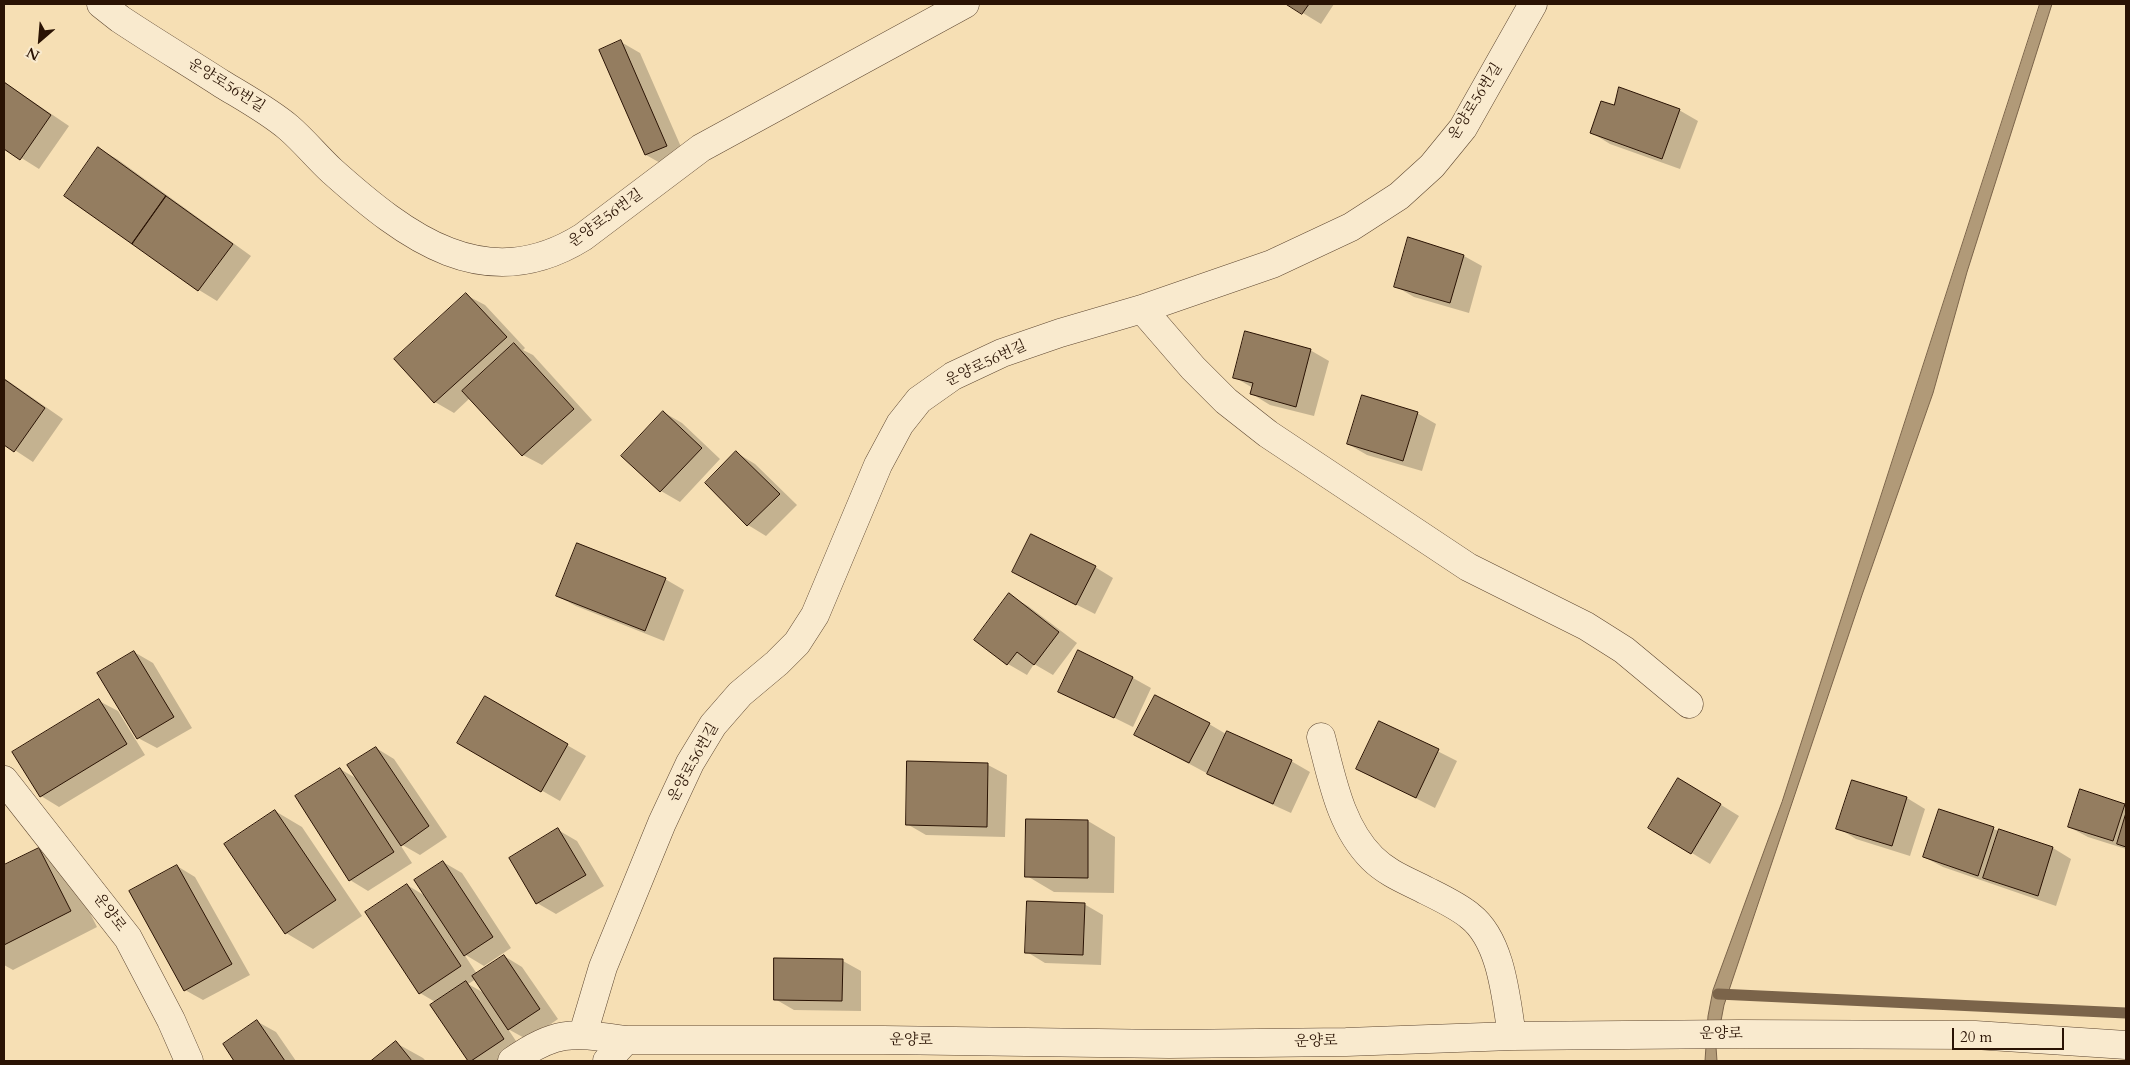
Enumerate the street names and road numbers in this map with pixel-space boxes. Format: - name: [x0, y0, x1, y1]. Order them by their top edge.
- street label: 운양로56번길: [184, 55, 268, 117]
- street label: 운양로56번길: [1445, 60, 1507, 144]
- street label: 운양로56번길: [565, 186, 647, 252]
- street label: 운양로56번길: [942, 337, 1030, 391]
- street label: 운양로56번길: [665, 720, 723, 806]
- street label: 운양로: [89, 890, 129, 936]
- street label: 운양로: [1699, 1026, 1743, 1044]
- street label: 운양로: [889, 1032, 933, 1050]
- street label: 운양로: [1294, 1033, 1338, 1051]

